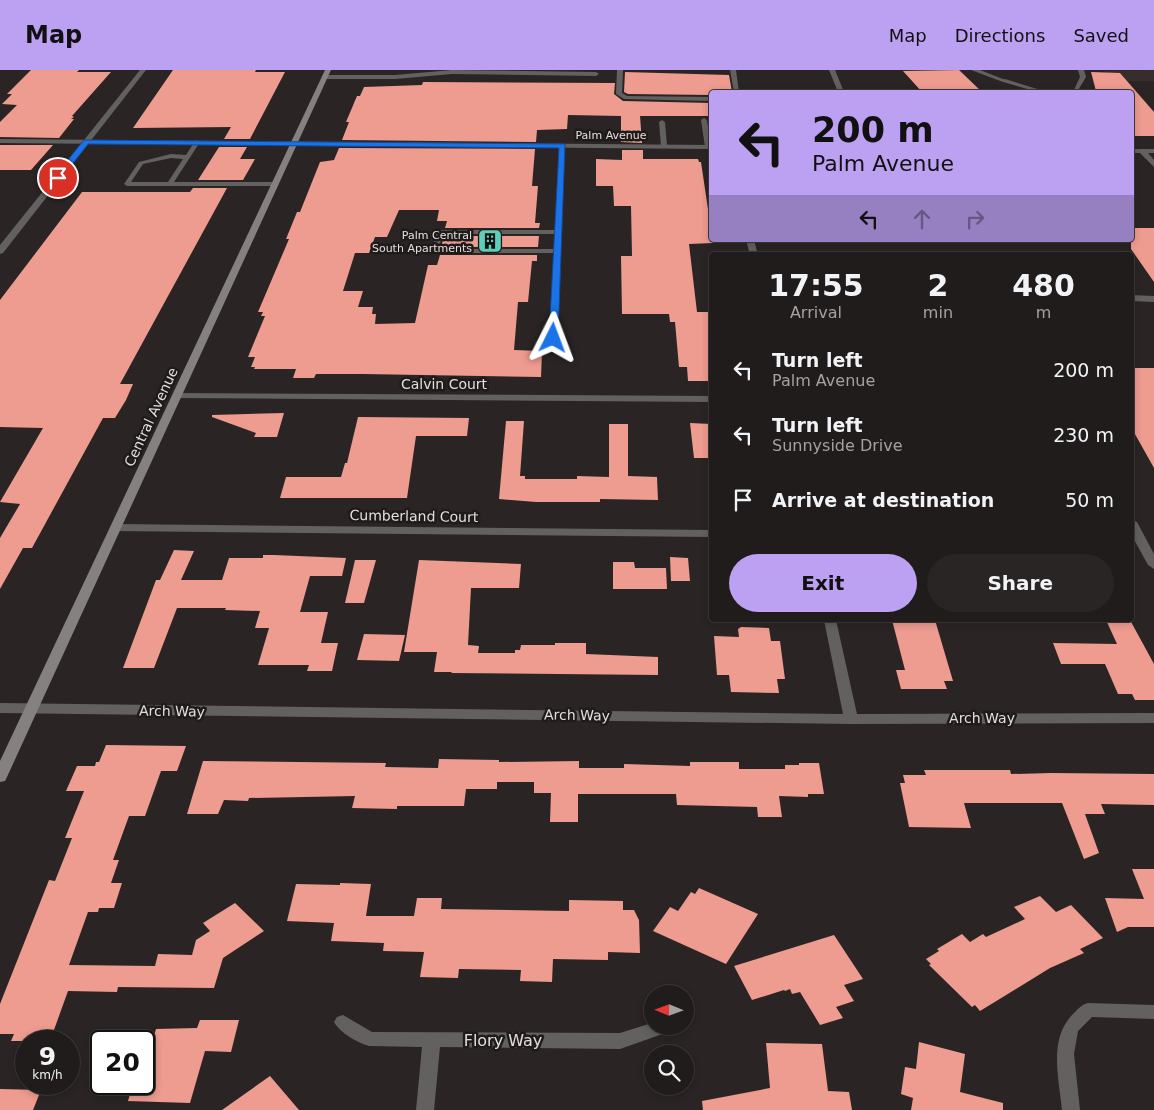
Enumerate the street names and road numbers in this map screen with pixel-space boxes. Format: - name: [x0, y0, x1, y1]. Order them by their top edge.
- street label: Palm Avenue: [575, 129, 647, 142]
- street label: Central Avenue: [121, 365, 181, 469]
- street label: Calvin Court: [401, 376, 488, 392]
- street label: Cumberland Court: [350, 507, 479, 525]
- street label: Arch Way: [139, 702, 205, 720]
- street label: Arch Way: [544, 706, 610, 724]
- street label: Arch Way: [949, 710, 1015, 726]
- street label: Flory Way: [464, 1031, 542, 1050]

